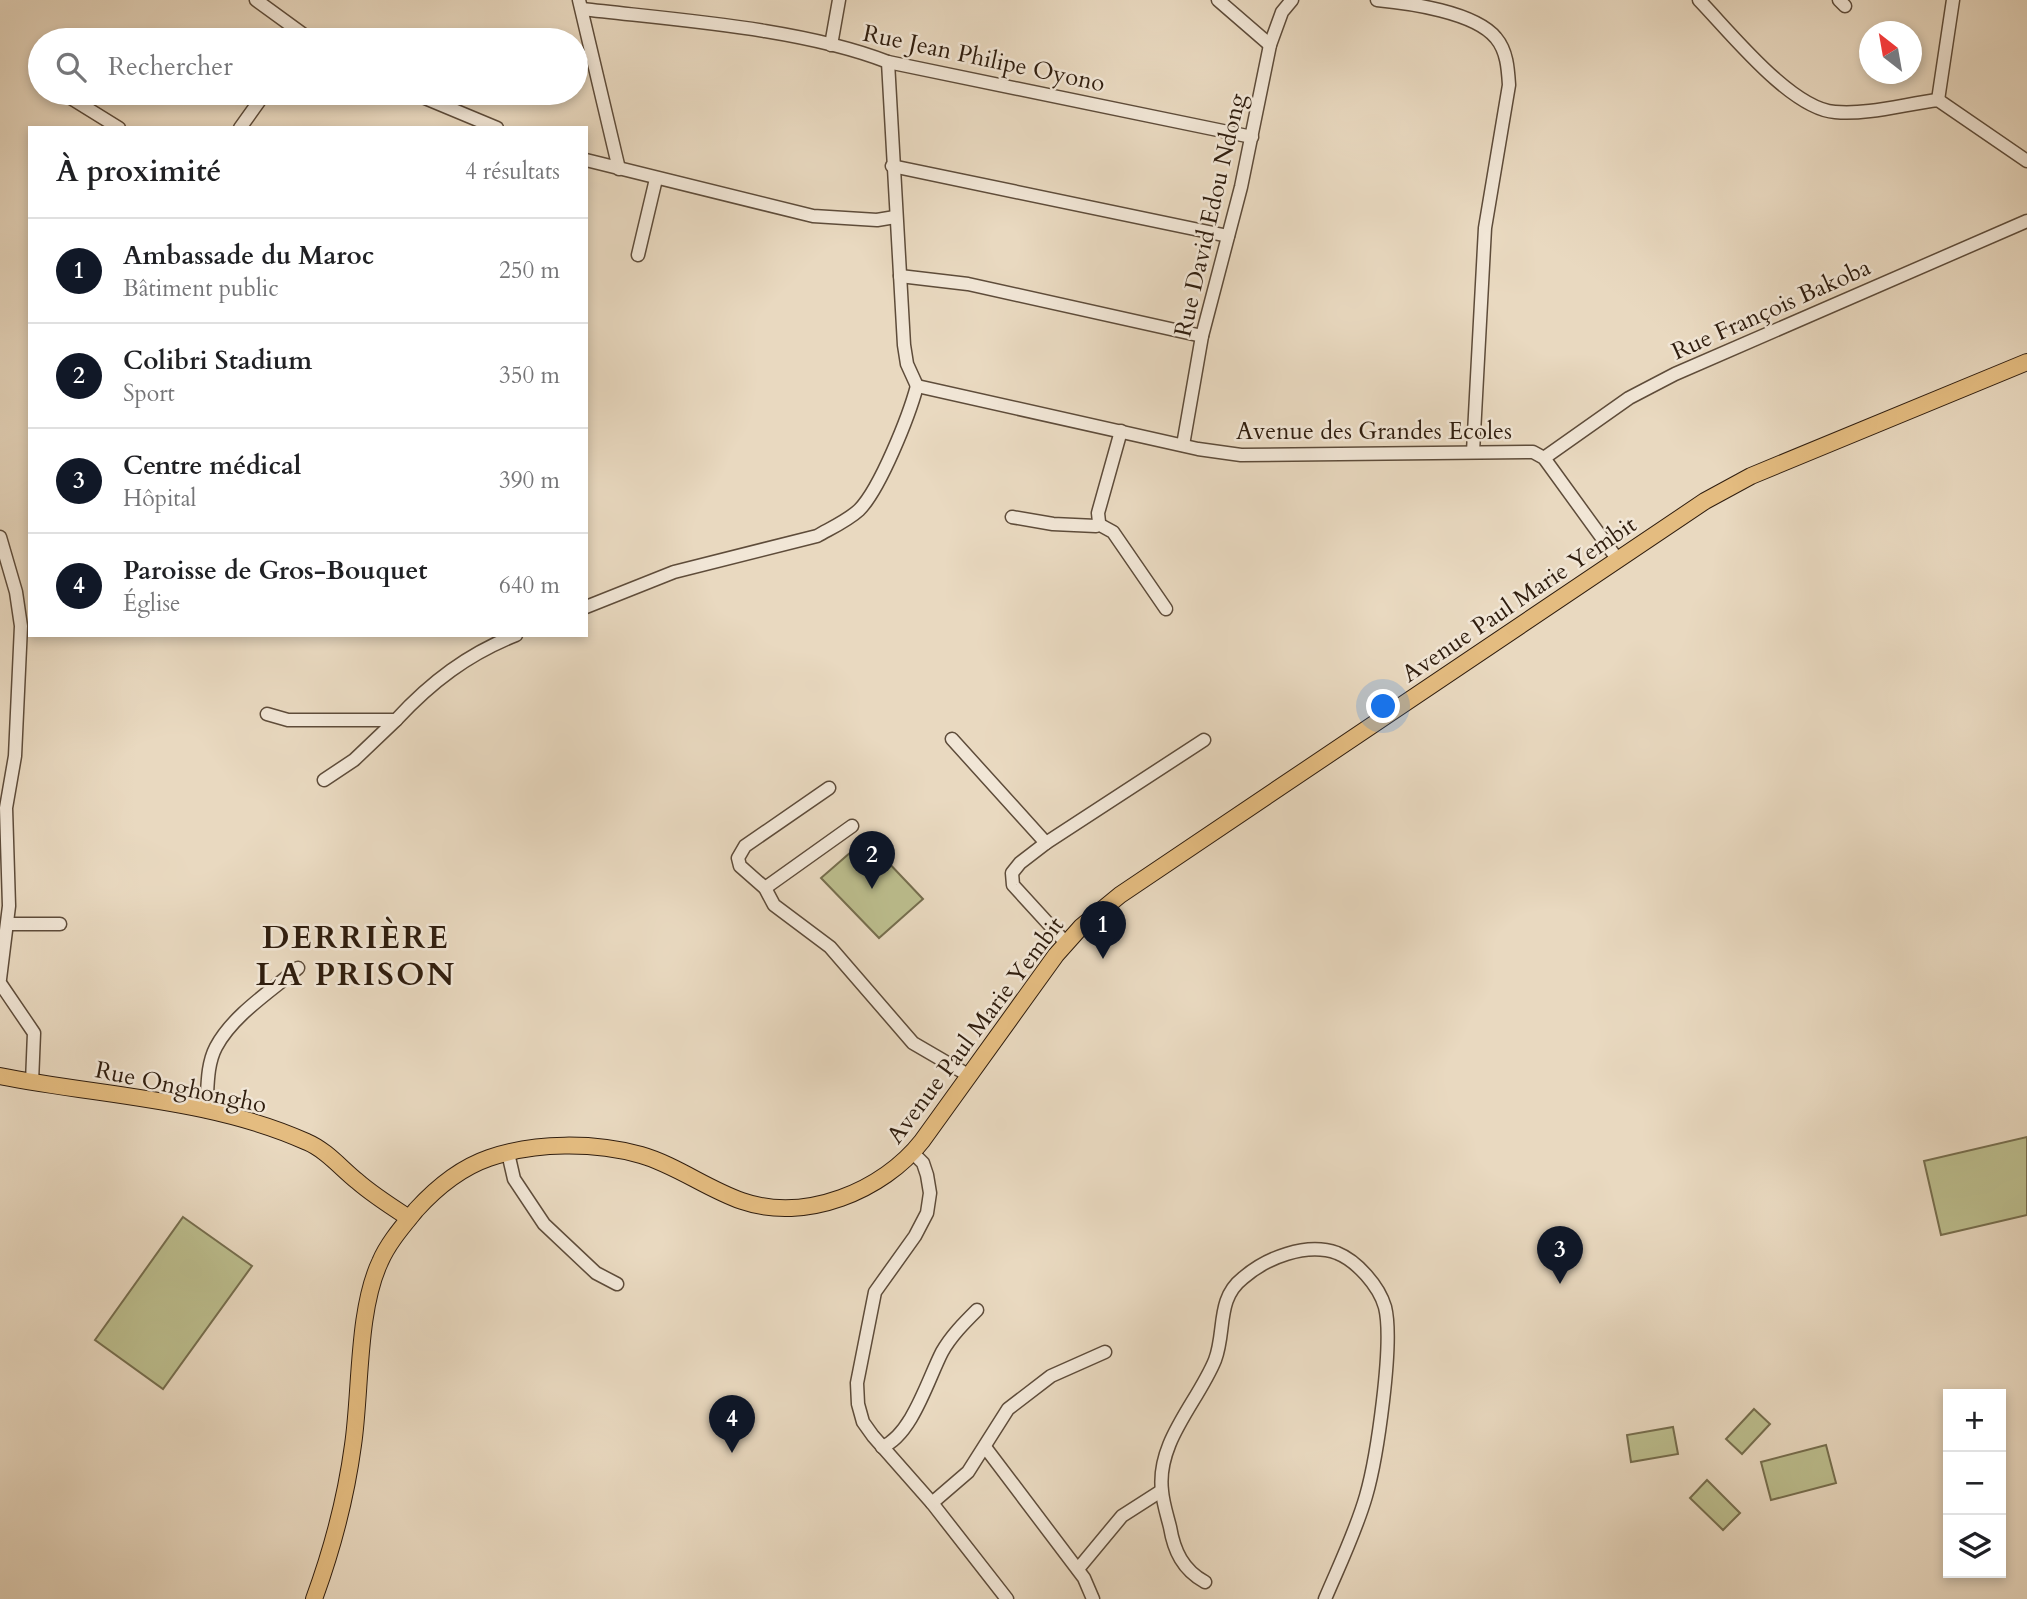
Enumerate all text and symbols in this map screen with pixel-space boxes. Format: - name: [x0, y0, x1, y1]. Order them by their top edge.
- street label: Rue Jean Philipe Oyono: [860, 17, 1108, 100]
- north arrow: [1859, 21, 1922, 84]
- search box: [28, 28, 588, 105]
- icon: search: [52, 48, 90, 86]
- text: Rechercher: [108, 49, 233, 84]
- street label: Rue David Edou Ndong: [1166, 90, 1255, 340]
- text: À proximité: [56, 151, 221, 192]
- text: 4 résultats: [465, 156, 560, 187]
- text: Ambassade du Maroc: [123, 238, 374, 273]
- street label: Rue François Bakoba: [1667, 251, 1876, 368]
- text: 1: [73, 255, 85, 286]
- text: 250 m: [499, 255, 560, 286]
- text: Bâtiment public: [123, 273, 279, 304]
- text: Colibri Stadium: [123, 343, 312, 378]
- text: 2: [73, 360, 85, 391]
- text: 350 m: [499, 360, 560, 391]
- text: Sport: [123, 378, 175, 409]
- street label: Avenue des Grandes Ecoles: [1236, 415, 1512, 448]
- text: Centre médical: [123, 448, 301, 483]
- text: 3: [73, 465, 85, 496]
- text: 390 m: [499, 465, 560, 496]
- text: Hôpital: [123, 483, 196, 514]
- street label: Avenue Paul Marie Yembit: [1395, 508, 1644, 690]
- text: Paroisse de Gros-Bouquet: [123, 553, 428, 588]
- text: 4: [73, 570, 85, 601]
- text: 640 m: [499, 570, 560, 601]
- text: Église: [123, 588, 181, 619]
- your location: [1366, 689, 1400, 723]
- pin: 2: [849, 831, 895, 889]
- pin: 1: [1080, 901, 1126, 959]
- street label: Avenue Paul Marie Yembit: [879, 910, 1072, 1151]
- district label: DERRIÈRE LA PRISON: [256, 916, 456, 997]
- street label: Rue Onghongho: [92, 1053, 270, 1122]
- pin: 3: [1537, 1226, 1583, 1284]
- map controls: [1943, 1389, 2006, 1578]
- button: +: [1943, 1389, 2006, 1452]
- pin: 4: [709, 1395, 755, 1453]
- button: −: [1943, 1452, 2006, 1515]
- button: layers: [1943, 1515, 2006, 1578]

